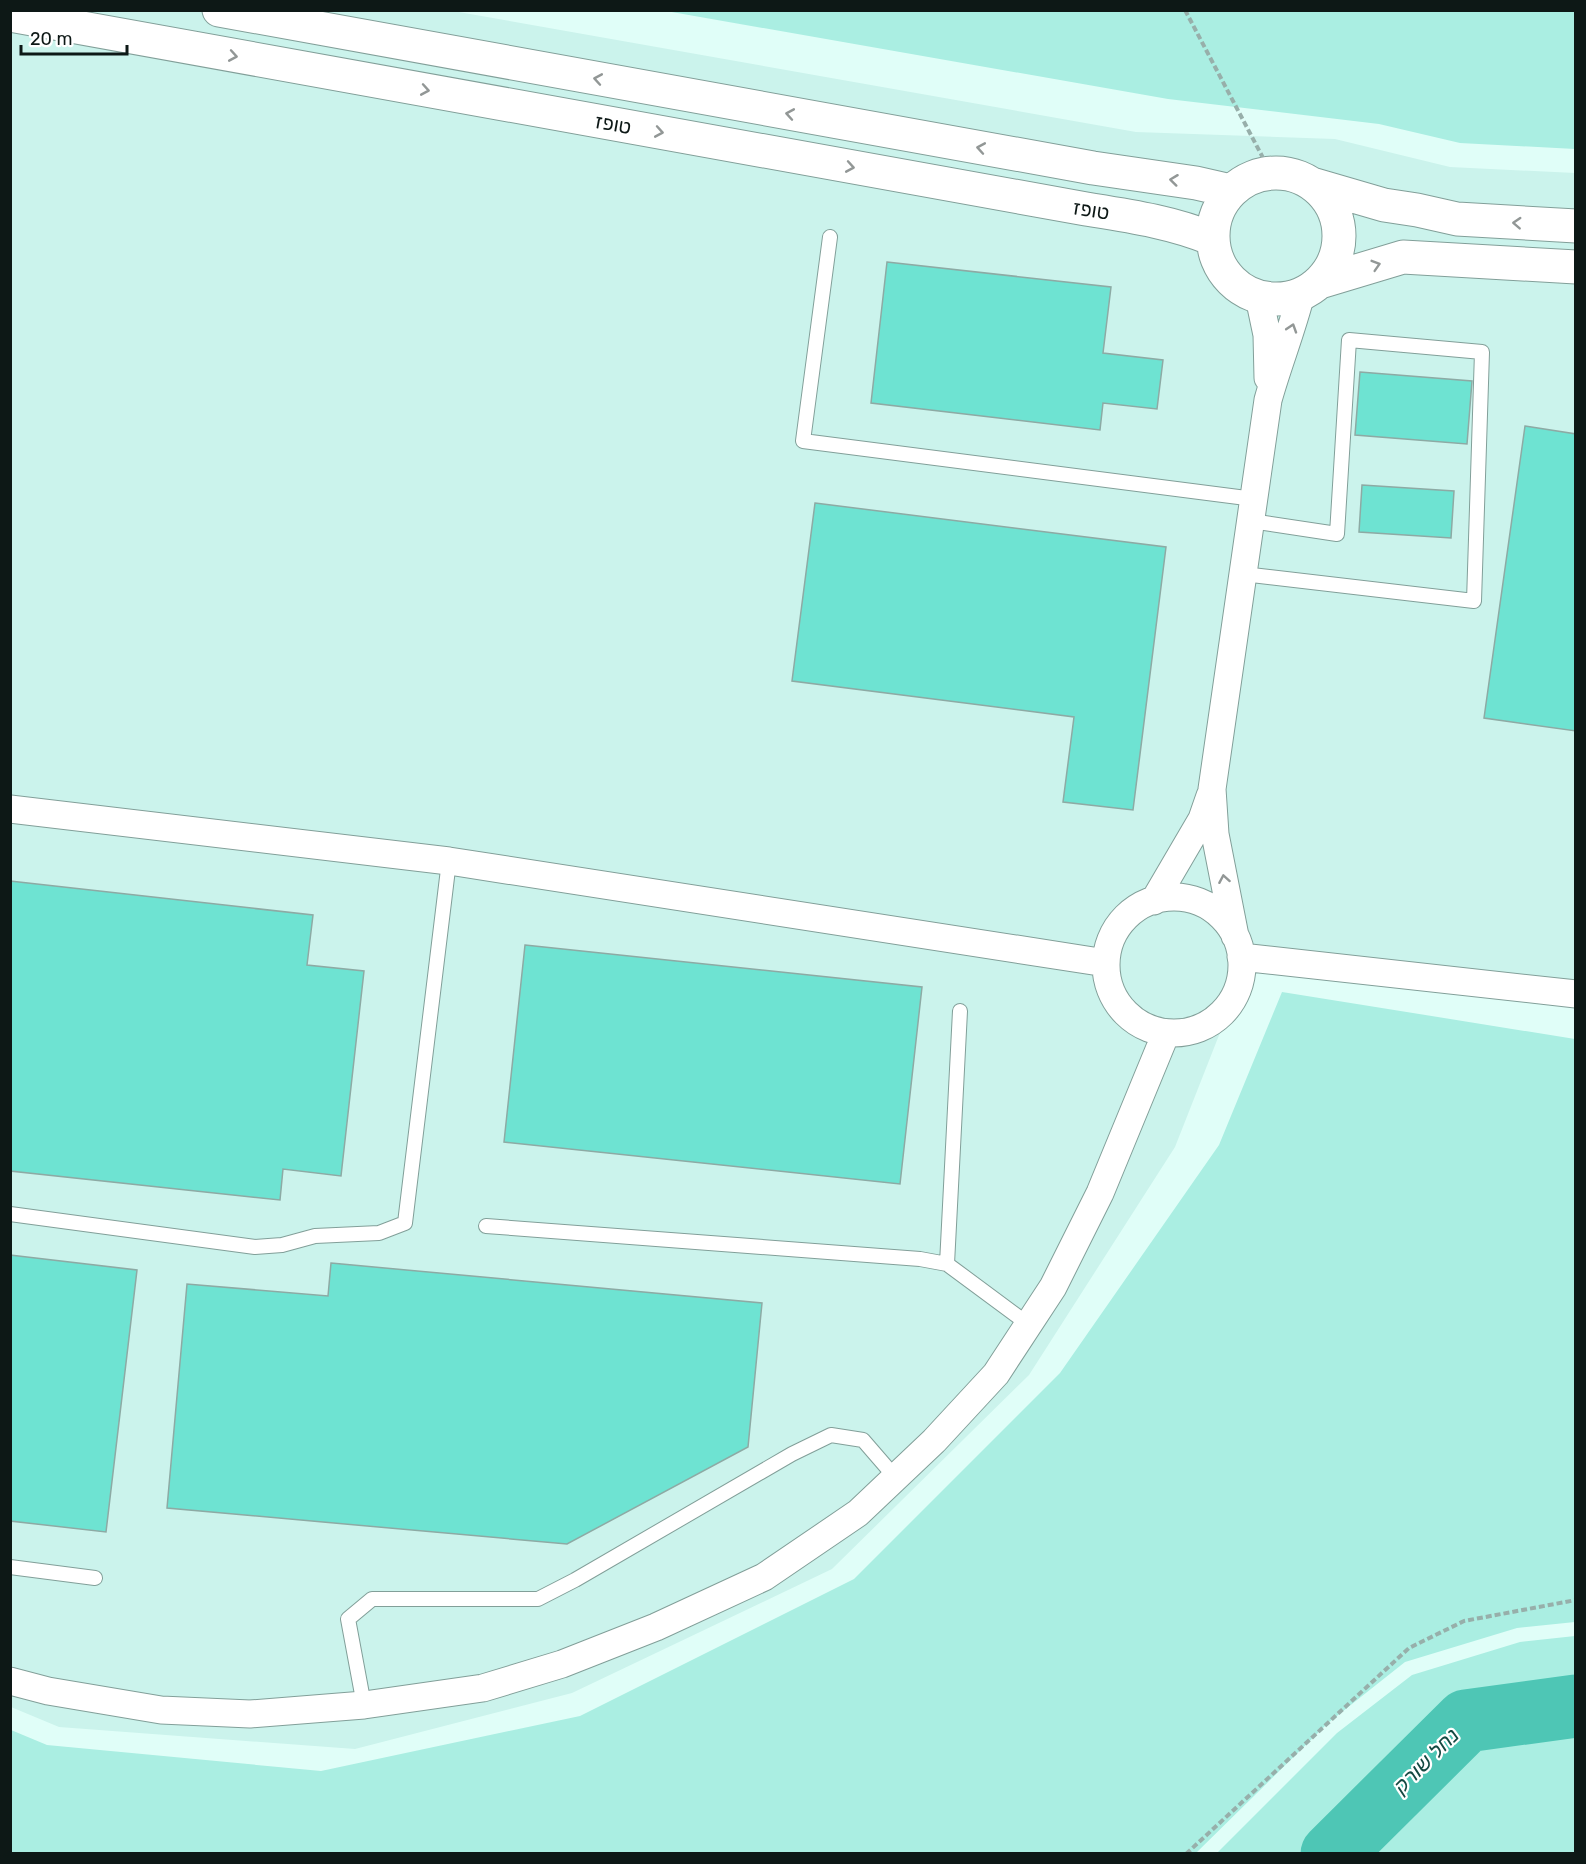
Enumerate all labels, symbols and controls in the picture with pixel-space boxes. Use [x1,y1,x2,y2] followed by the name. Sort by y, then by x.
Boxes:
[21,18,128,56] scale bar
[30,28,72,50] text: 20 m
[229,49,238,61] one-way arrow
[593,73,603,86] one-way arrow
[420,83,430,96] one-way arrow
[785,108,795,121] one-way arrow
[593,109,633,139] street label: טופז
[653,125,663,138] one-way arrow
[977,142,987,155] one-way arrow
[845,160,855,173] one-way arrow
[1169,174,1178,187] one-way arrow
[1071,195,1111,225] street label: טופז
[1513,217,1522,230] one-way arrow
[1370,260,1381,272] one-way arrow
[1285,323,1298,333] one-way arrow
[1218,874,1231,884] one-way arrow
[1387,1723,1464,1799] water label: נחל שורק

